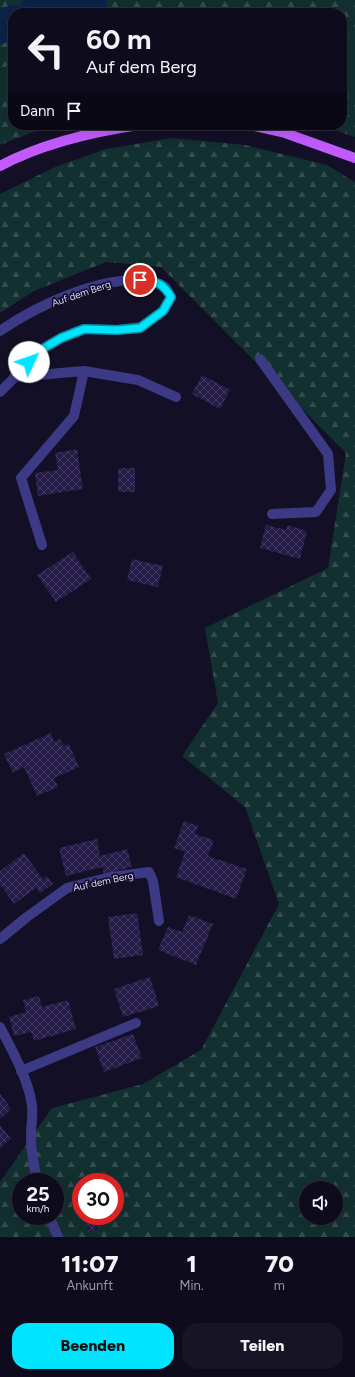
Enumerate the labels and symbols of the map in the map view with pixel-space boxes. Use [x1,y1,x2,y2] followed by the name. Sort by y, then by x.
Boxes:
[123,263,157,297] pin
[50,277,113,310] street label: Auf dem Berg
[8,341,50,383] position arrow
[72,869,135,894] street label: Auf dem Berg
[72,1173,124,1225] speed limit sign: 30

